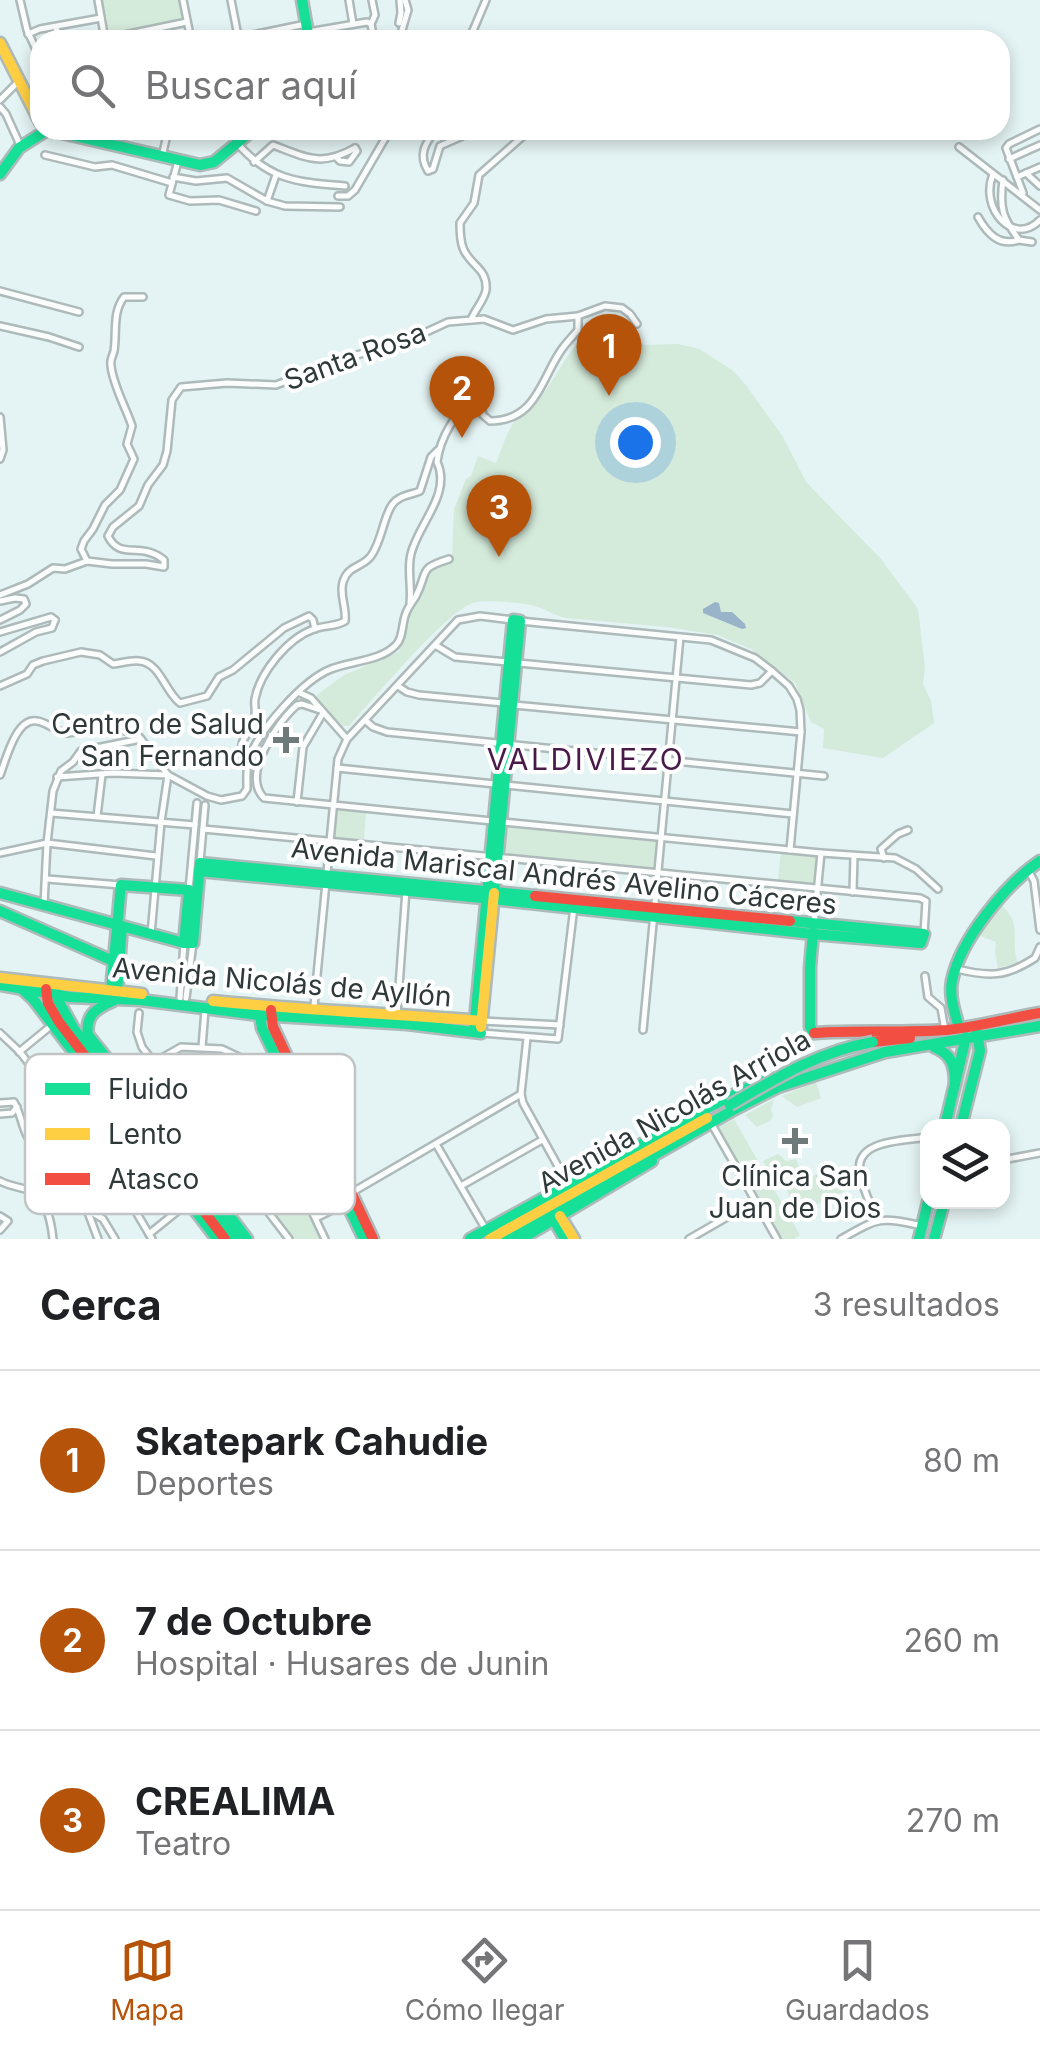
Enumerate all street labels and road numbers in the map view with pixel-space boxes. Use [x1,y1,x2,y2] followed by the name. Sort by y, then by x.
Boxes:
[280,315,430,397] street label: Santa Rosa
[289,830,839,922] street label: Avenida Mariscal Andrés Avelino Cáceres
[111,950,453,1014] street label: Avenida Nicolás de Ayllón
[532,1022,816,1200] street label: Avenida Nicolás Arriola

